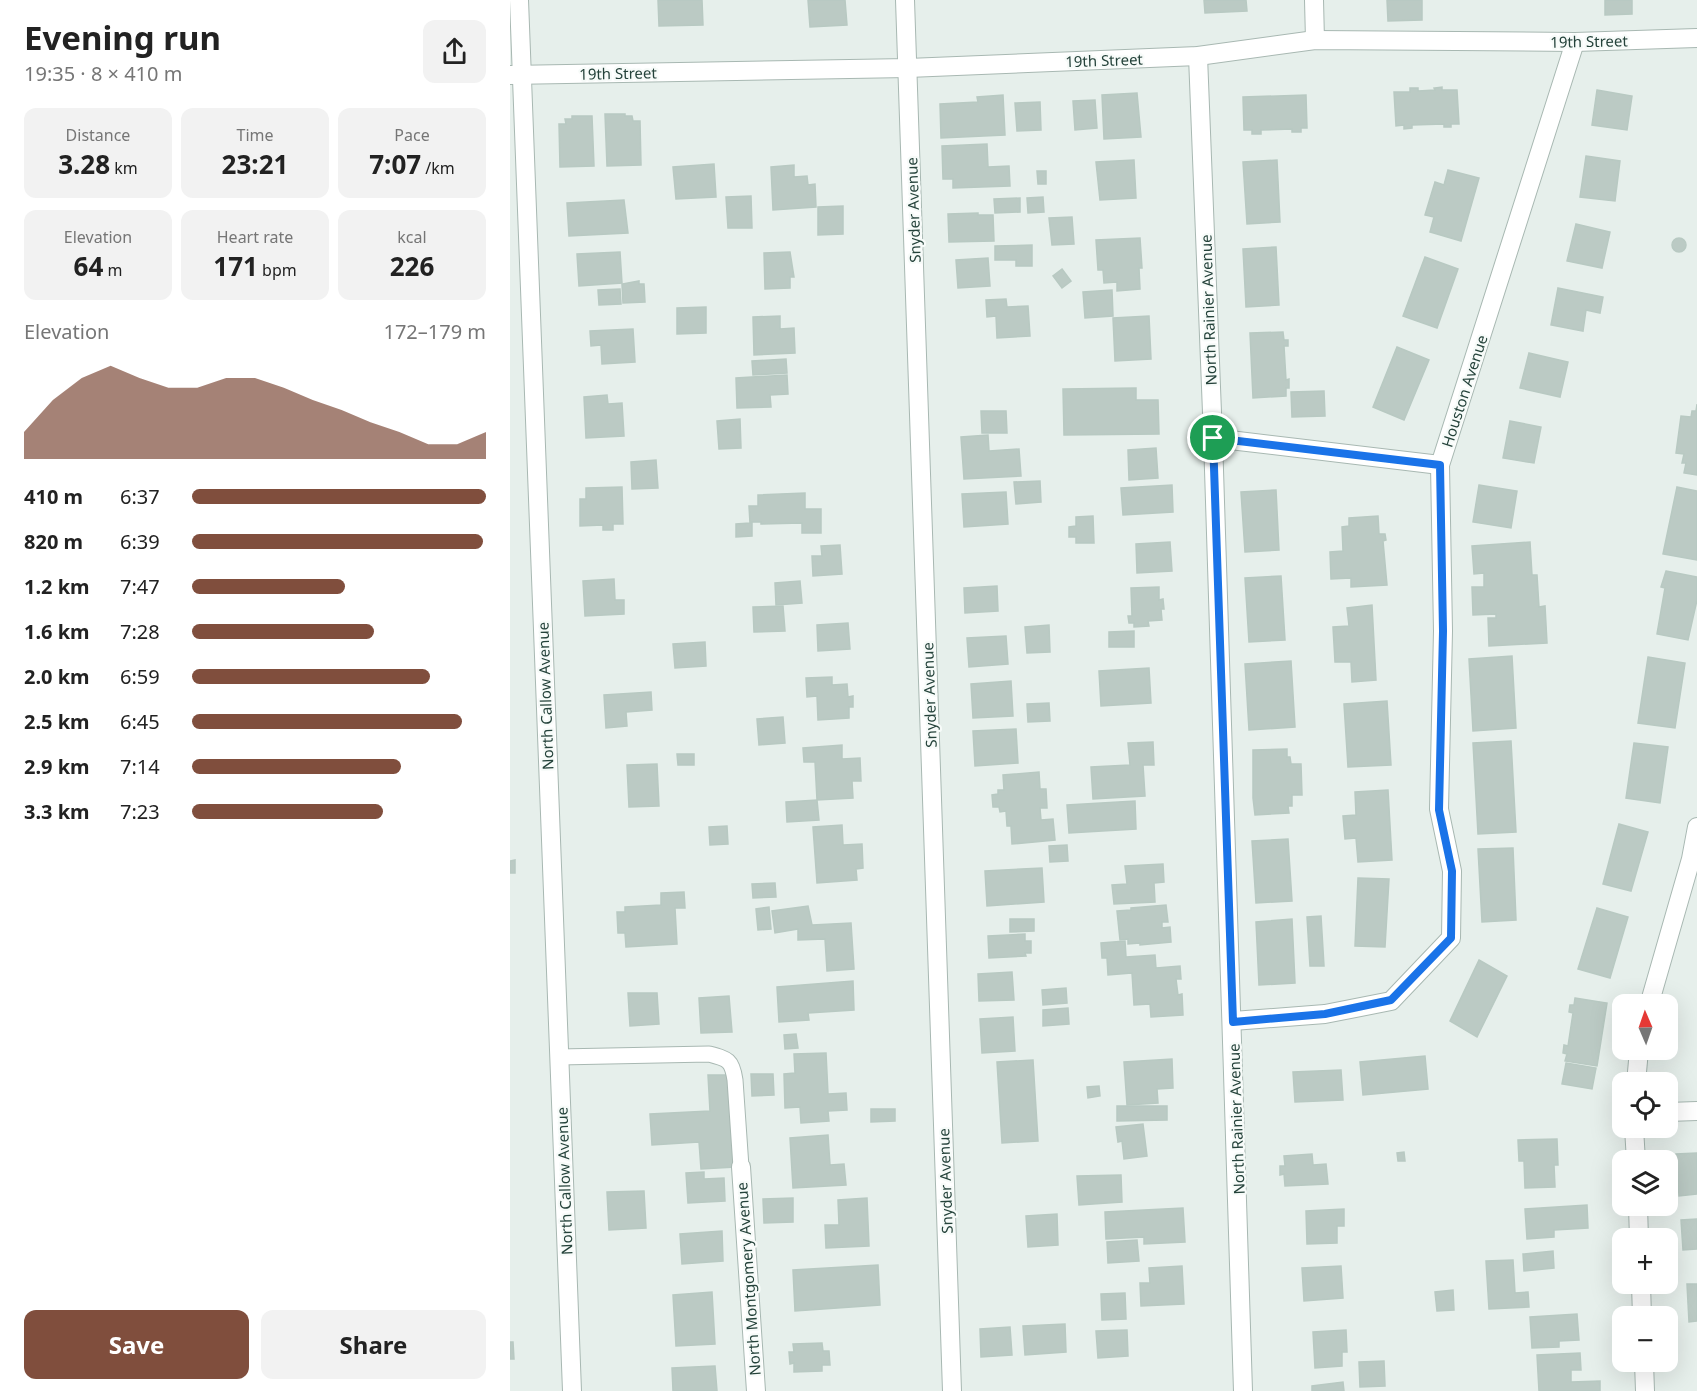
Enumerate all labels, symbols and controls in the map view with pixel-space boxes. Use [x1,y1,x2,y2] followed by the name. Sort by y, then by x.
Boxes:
[24,15,221,60] text: Evening run
[423,20,486,83] button: share
[1550,30,1629,52] street label: 19th Street
[1065,49,1144,71] street label: 19th Street
[24,60,182,87] text: 19:35 · 8 × 410 m
[579,62,658,84] street label: 19th Street
[66,124,130,146] text: Distance
[236,124,274,146] text: Time
[394,124,430,146] text: Pace
[58,146,110,182] text: 3.28
[222,146,288,182] text: 23:21
[369,146,421,182] text: 7:07
[110,157,138,179] text: km
[421,157,455,179] text: /km
[901,157,925,263] street label: Snyder Avenue
[64,226,132,248] text: Elevation
[217,226,293,248] text: Heart rate
[397,226,427,248] text: kcal
[1195,234,1221,386] street label: North Rainier Avenue
[74,248,103,284] text: 64
[213,248,258,284] text: 171
[390,248,434,284] text: 226
[103,259,122,281] text: m
[258,259,297,281] text: bpm
[24,318,109,345] text: Elevation
[383,318,486,345] text: 172–179 m
[1436,332,1492,450] street label: Houston Avenue
[1187,412,1238,463] pin
[1196,421,1229,454] icon: arrive
[24,483,83,510] text: 410 m
[120,483,160,510] text: 6:37
[24,528,83,555] text: 820 m
[120,528,160,555] text: 6:39
[24,573,90,600] text: 1.2 km
[120,573,160,600] text: 7:47
[24,618,90,645] text: 1.6 km
[120,618,160,645] text: 7:28
[532,622,558,770] street label: North Callow Avenue
[917,642,941,748] street label: Snyder Avenue
[24,663,90,690] text: 2.0 km
[120,663,160,690] text: 6:59
[24,708,90,735] text: 2.5 km
[120,708,160,735] text: 6:45
[24,753,90,780] text: 2.9 km
[120,753,160,780] text: 7:14
[24,798,90,825] text: 3.3 km
[120,798,160,825] text: 7:23
[1612,994,1678,1060] north arrow
[1612,994,1678,1372] map controls
[1223,1043,1249,1195] street label: North Rainier Avenue
[1612,1072,1678,1138] button: locate
[551,1107,577,1255] street label: North Callow Avenue
[933,1128,957,1234] street label: Snyder Avenue
[1612,1150,1678,1216] button: layers
[731,1182,765,1376] street label: North Montgomery Avenue
[1612,1228,1678,1294] button: +
[1612,1306,1678,1372] button: −
[24,1310,249,1379] button: Save
[261,1310,486,1379] button: Share

